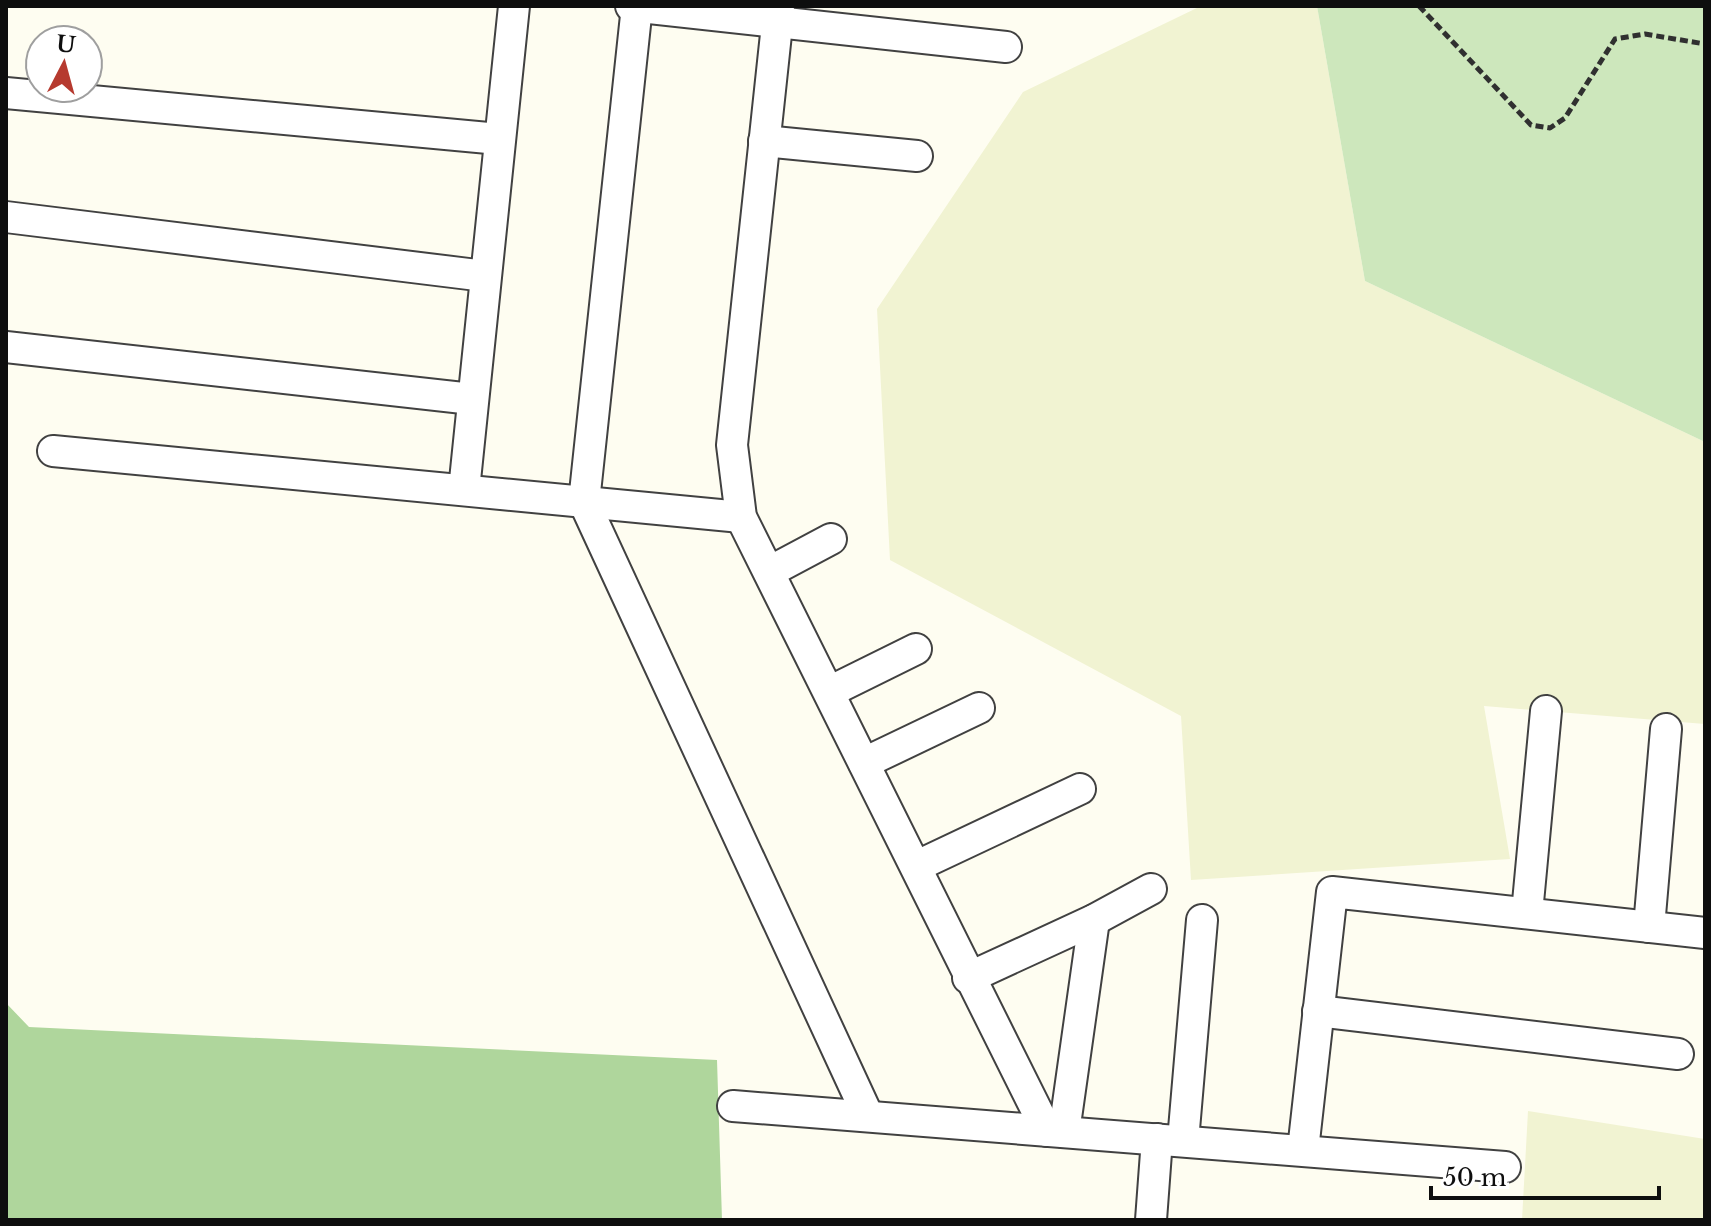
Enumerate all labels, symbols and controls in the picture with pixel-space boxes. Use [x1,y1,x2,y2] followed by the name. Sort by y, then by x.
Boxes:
[24,24,104,104] north arrow
[55,30,78,59] text: U
[1431,1150,1659,1200] scale bar
[1443,1163,1507,1192] text: 50 m

